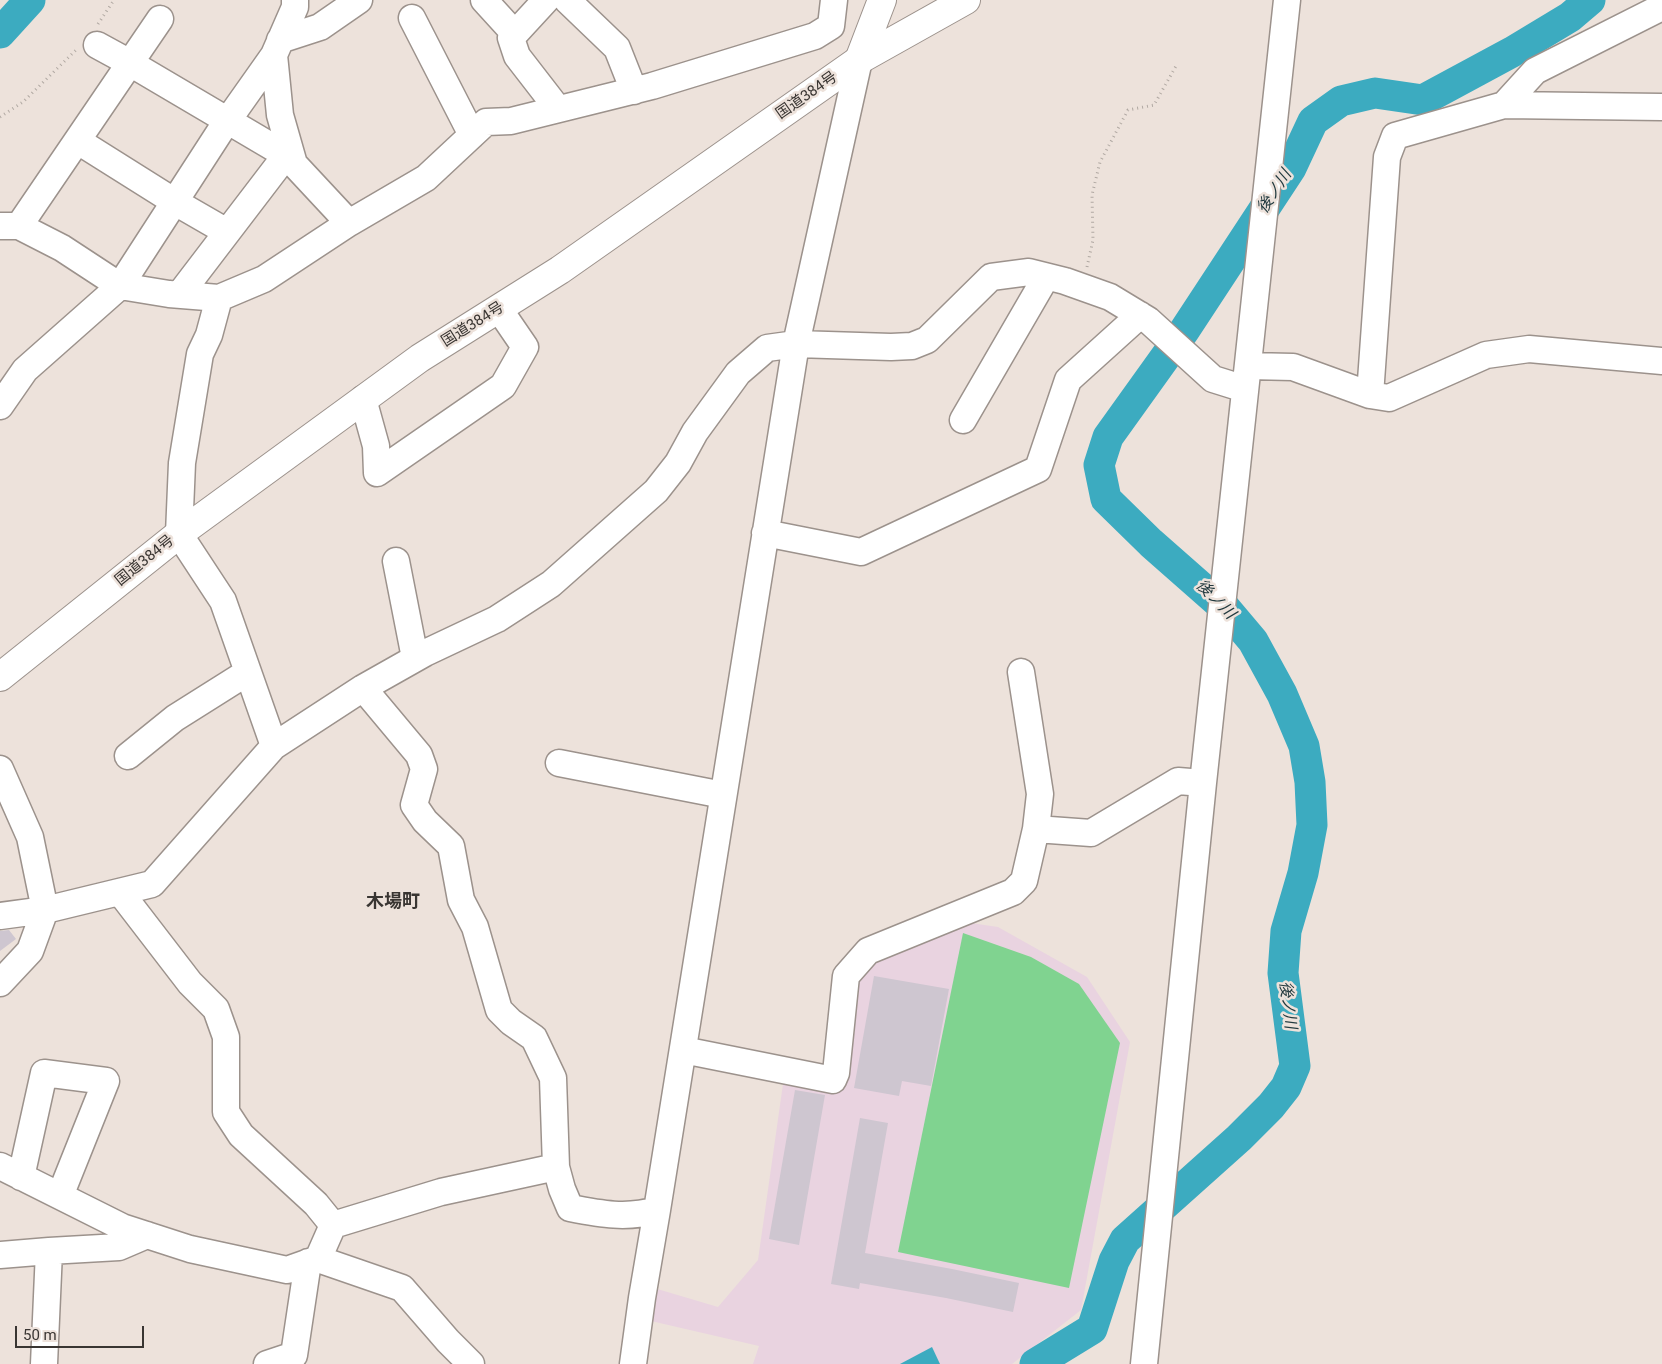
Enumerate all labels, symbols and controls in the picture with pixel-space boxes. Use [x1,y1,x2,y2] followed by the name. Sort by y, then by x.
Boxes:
[773,68,841,124] street label: 国道384号
[1254,167,1296,217] water label: 後ノ川
[438,299,508,351] street label: 国道384号
[112,532,178,590] street label: 国道384号
[1191,576,1239,624] water label: 後ノ川
[366,891,420,913] district label: 木場町
[1275,980,1299,1030] water label: 後ノ川
[18,1316,146,1348] scale bar
[23,1326,57,1344] text: 50 m

